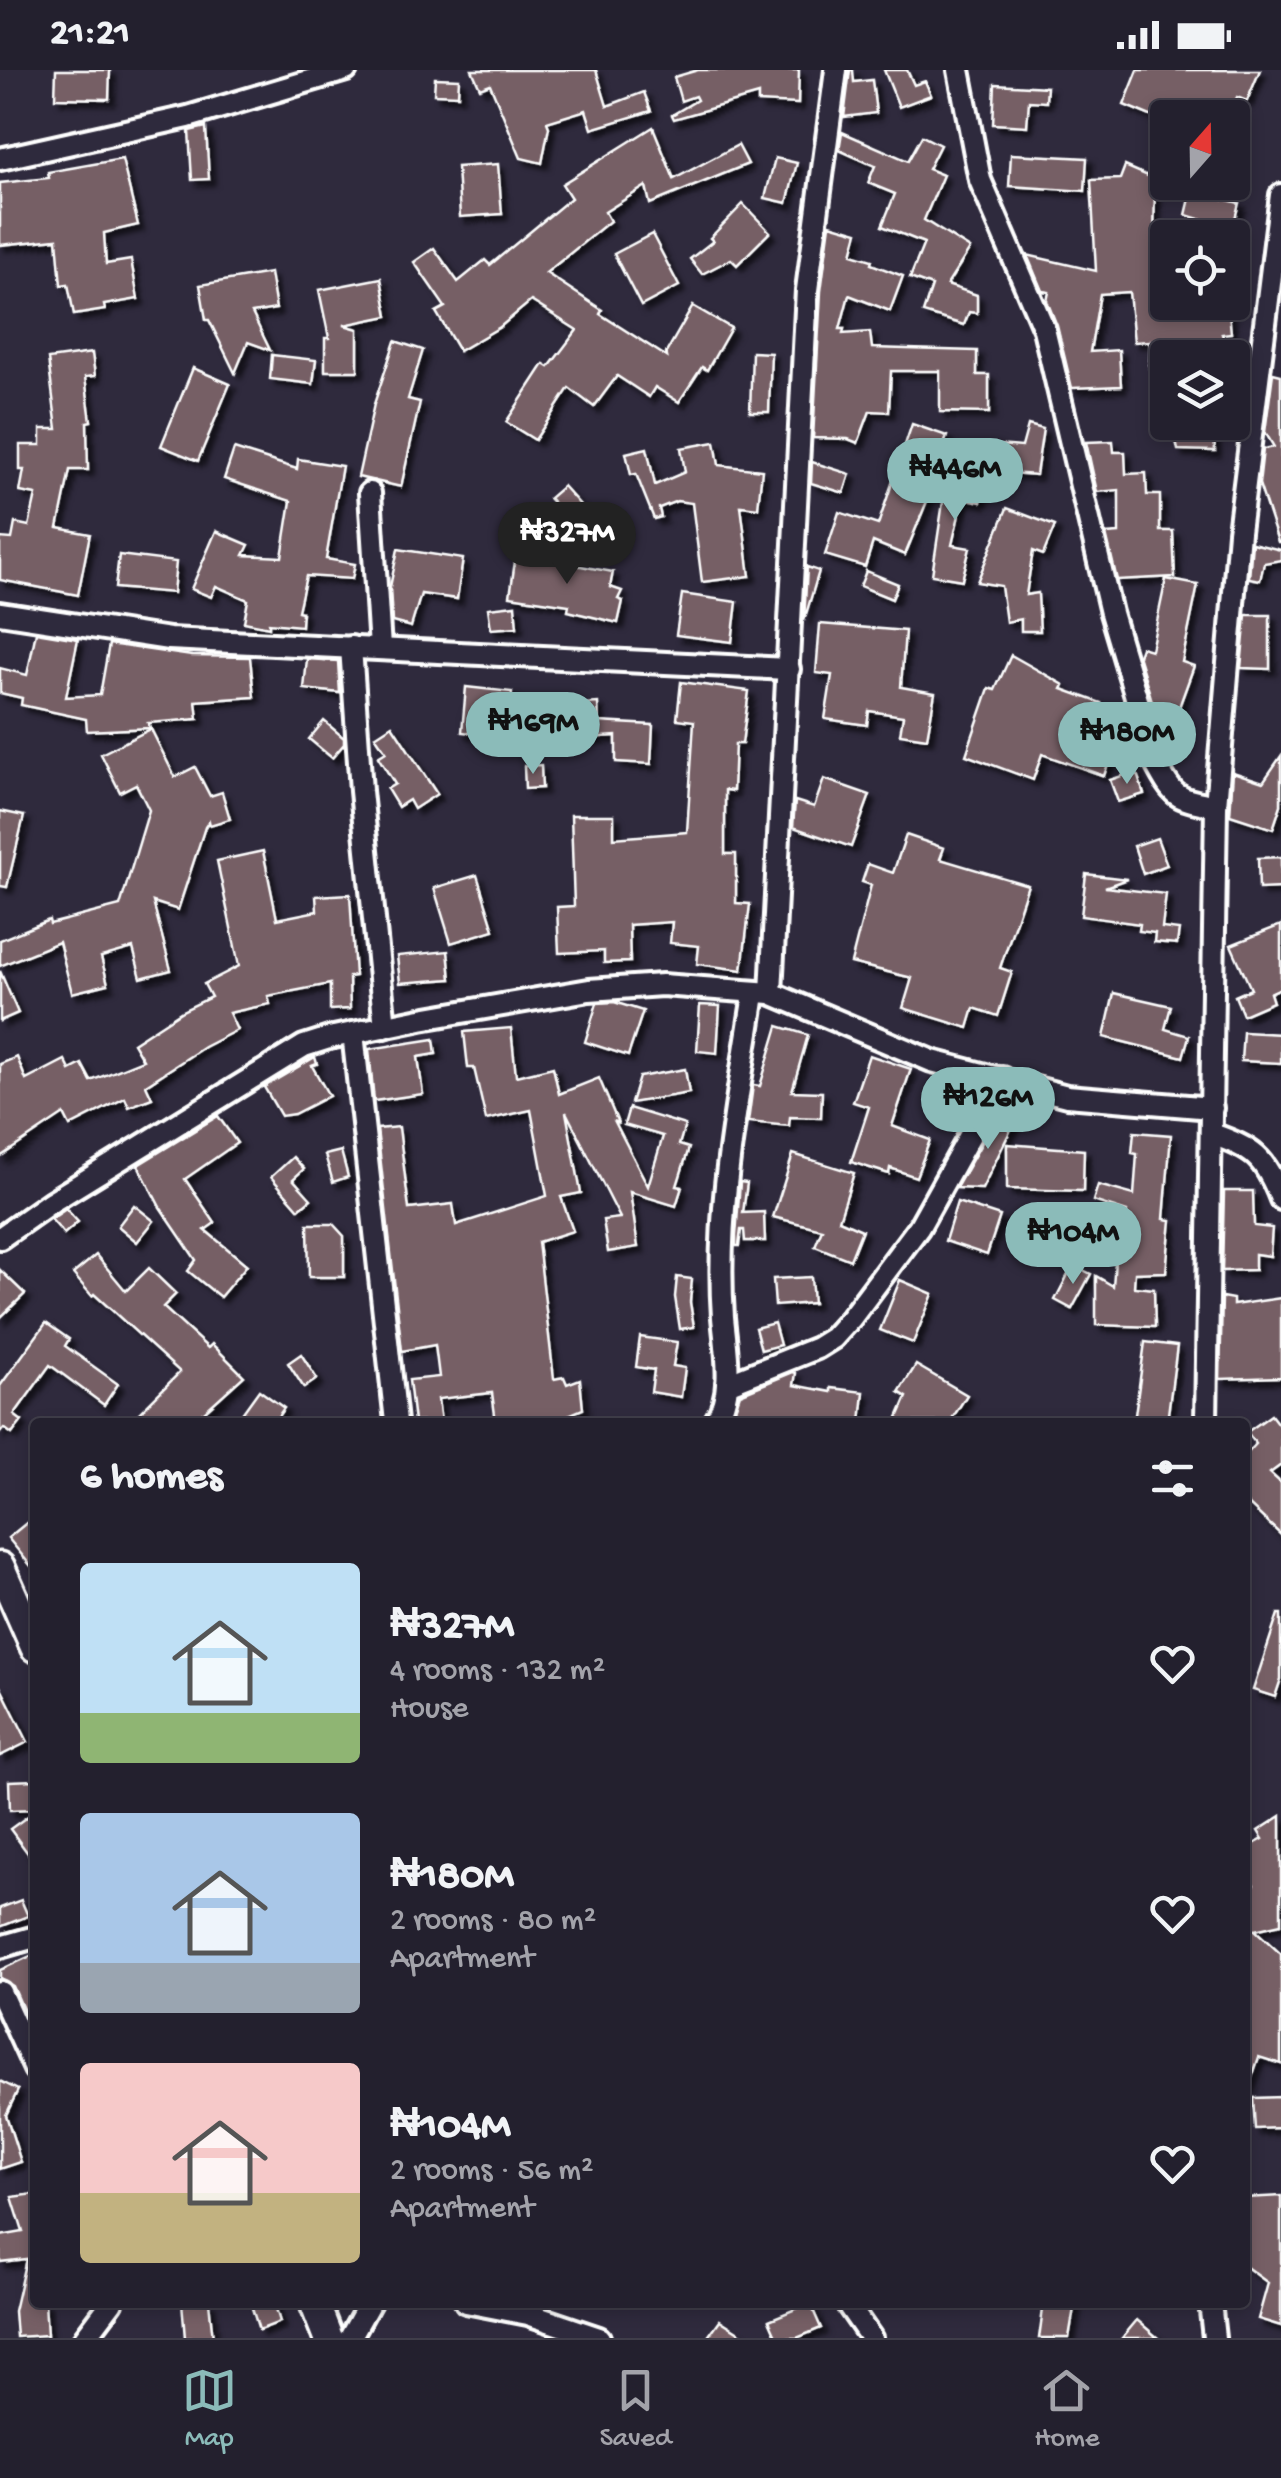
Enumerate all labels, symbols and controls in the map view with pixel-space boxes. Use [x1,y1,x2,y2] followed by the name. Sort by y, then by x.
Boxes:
[50,13,130,57] text: 21:21
[1150,100,1250,200] north arrow
[1150,100,1250,440] map controls
[1150,220,1250,320] button: locate
[1150,340,1250,440] button: layers
[885,438,1025,523] pin: ₦446M
[909,451,1001,489] text: ₦446M
[497,502,637,587] pin: ₦327M
[520,515,614,553] text: ₦327M
[463,692,603,777] pin: ₦169M
[1057,702,1197,787] pin: ₦180M
[488,705,578,743] text: ₦169M
[1080,715,1174,753] text: ₦180M
[918,1067,1058,1152] pin: ₦126M
[943,1080,1033,1118] text: ₦126M
[1003,1202,1143,1287] pin: ₦104M
[1027,1215,1119,1253] text: ₦104M
[1145,1451,1200,1506] icon: filters
[80,1454,223,1503] text: 6 homes
[160,1603,280,1723] icon: home
[390,1604,514,1653] text: ₦327M
[1145,1636,1200,1691] icon: heart
[390,1653,605,1691] text: 4 rooms · 132 m²
[390,1691,468,1729] text: House
[160,1853,280,1973] icon: home
[390,1854,513,1903] text: ₦180M
[1145,1886,1200,1941] icon: heart
[390,1903,596,1941] text: 2 rooms · 80 m²
[390,1941,534,1979] text: Apartment
[160,2103,280,2223] icon: home
[390,2104,510,2153] text: ₦104M
[1145,2136,1200,2191] icon: heart
[390,2153,594,2191] text: 2 rooms · 56 m²
[390,2191,534,2229] text: Apartment
[182,2363,237,2456] tab: Map
[600,2363,671,2456] tab: Saved
[1035,2363,1099,2456] tab: Home

